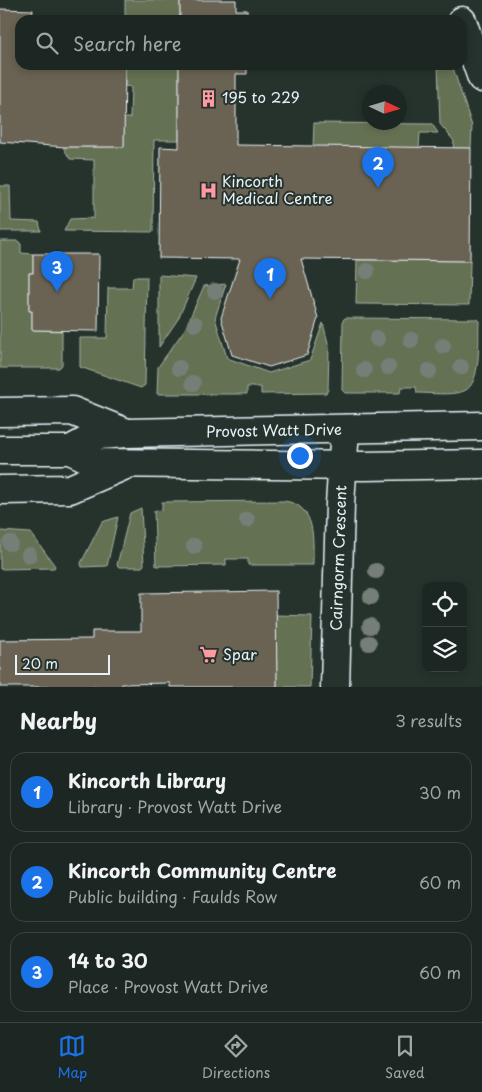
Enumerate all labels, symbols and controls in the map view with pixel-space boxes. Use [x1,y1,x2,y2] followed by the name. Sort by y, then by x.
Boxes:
[15,15,467,70] search box
[33,29,61,57] icon: search
[73,29,182,57] text: Search here
[222,85,300,108] place label: 195 to 229
[362,85,407,130] north arrow
[198,88,218,108] building icon: 195 to 229
[362,147,394,188] pin: 2
[222,169,333,209] place label: Kincorth Medical Centre
[198,181,218,201] hospital icon: Kincorth Medical Centre
[41,251,73,292] pin: 3
[254,258,286,299] pin: 1
[206,417,342,442] street label: Provost Watt Drive
[287,443,313,469] your location
[323,485,352,631] street label: Cairngorm Crescent
[422,582,467,672] map controls
[422,582,467,627] button: locate
[422,627,467,672] button: layers
[223,642,257,665] place label: Spar
[199,645,219,665] supermarket icon: Spar
[15,652,110,675] scale bar
[22,653,58,674] text: 20 m
[20,704,97,736] text: Nearby
[395,708,462,732] text: 3 results
[68,766,226,794] text: Kincorth Library
[33,780,41,804] text: 1
[419,780,461,804] text: 30 m
[68,794,282,818] text: Library · Provost Watt Drive
[68,856,337,884] text: Kincorth Community Centre
[31,870,43,894] text: 2
[419,870,461,894] text: 60 m
[68,884,277,908] text: Public building · Faulds Row
[68,946,148,974] text: 14 to 30
[32,960,42,984] text: 3
[419,960,461,984] text: 60 m
[68,974,268,998] text: Place · Provost Watt Drive
[57,1032,87,1083] tab: Map
[202,1032,270,1083] tab: Directions
[385,1032,425,1083] tab: Saved

